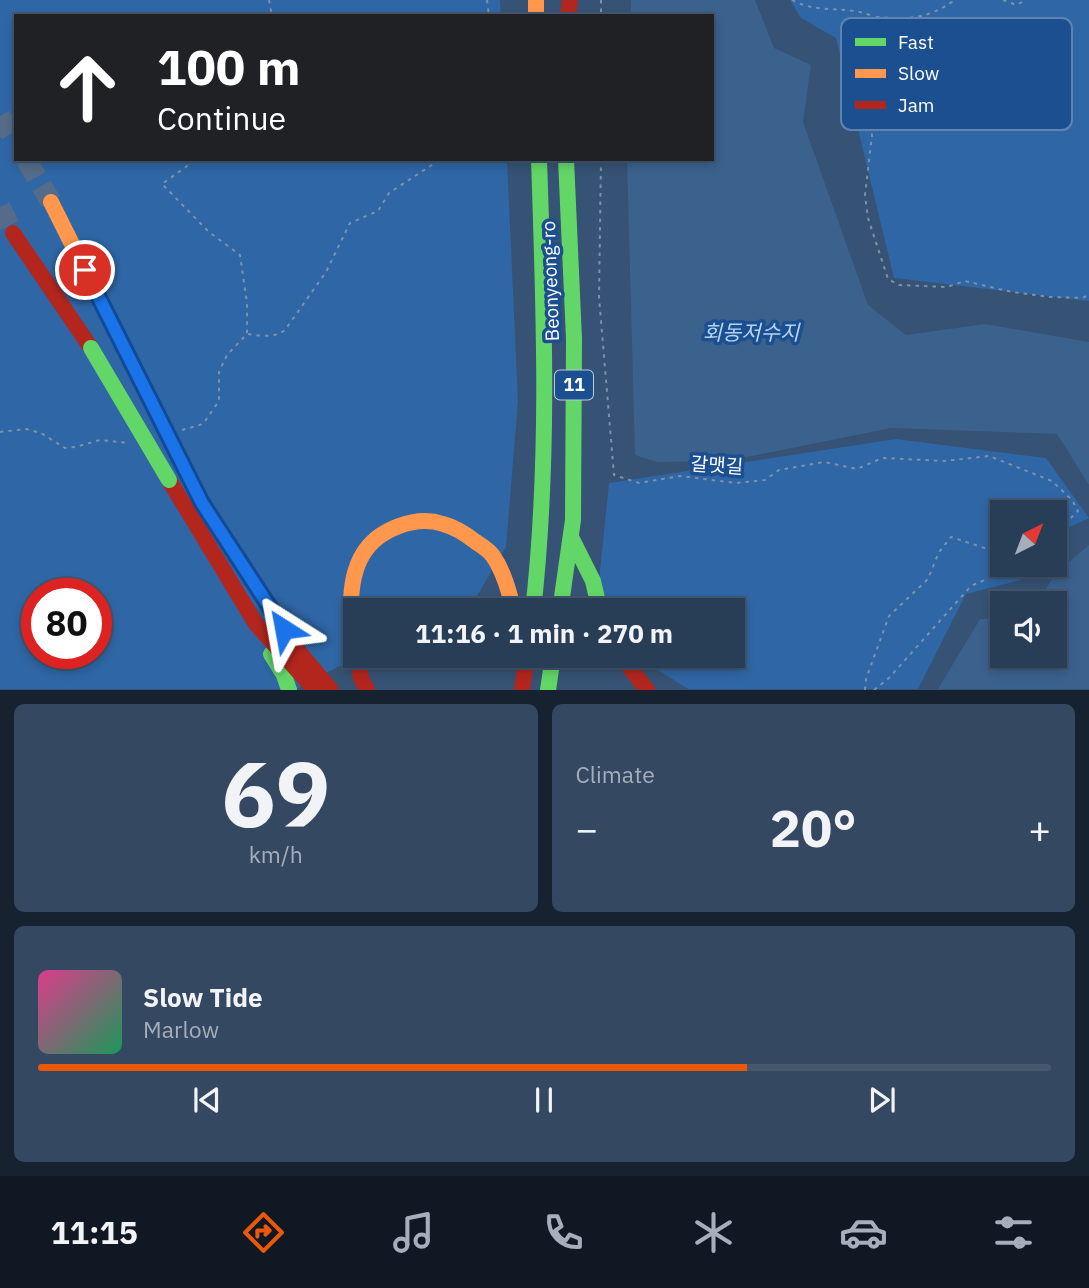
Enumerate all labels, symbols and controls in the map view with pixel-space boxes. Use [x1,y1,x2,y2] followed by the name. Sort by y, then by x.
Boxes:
[841,18,1072,130] legend
[898,30,934,54] text: Fast
[157,35,301,98] text: 100 m
[42,42,133,133] icon: ahead
[898,61,939,85] text: Slow
[898,93,934,117] text: Jam
[157,97,286,139] text: Continue
[536,220,564,342] street label: Beonyeong-ro
[55,240,115,300] pin
[66,251,104,289] icon: arrive
[703,318,801,346] water label: 회동저수지
[555,370,593,400] road number: 11
[690,451,744,479] street label: 갈맷길
[990,500,1068,578] north arrow
[990,500,1067,668] map controls
[21,578,112,669] speed limit sign: 80
[990,591,1067,668] button: sound
[247,592,321,666] position arrow
[415,616,673,650] text: 11:16 · 1 min · 270 m
[221,734,330,852] text: 69
[576,759,655,789] text: Climate
[770,794,857,861] text: 20°
[576,804,598,853] text: −
[1028,804,1051,853] text: +
[249,839,303,869] text: km/h
[143,980,263,1014] text: Slow Tide
[143,1014,219,1044] text: Marlow
[188,1081,226,1119] icon: previous
[525,1081,563,1119] icon: pause
[863,1081,901,1119] icon: next
[239,1208,288,1257] icon: directions
[389,1208,438,1257] icon: music
[539,1208,588,1257] icon: phone
[689,1208,738,1257] icon: climate
[839,1208,888,1257] icon: car
[989,1208,1038,1257] icon: filters
[51,1211,138,1253] text: 11:15

